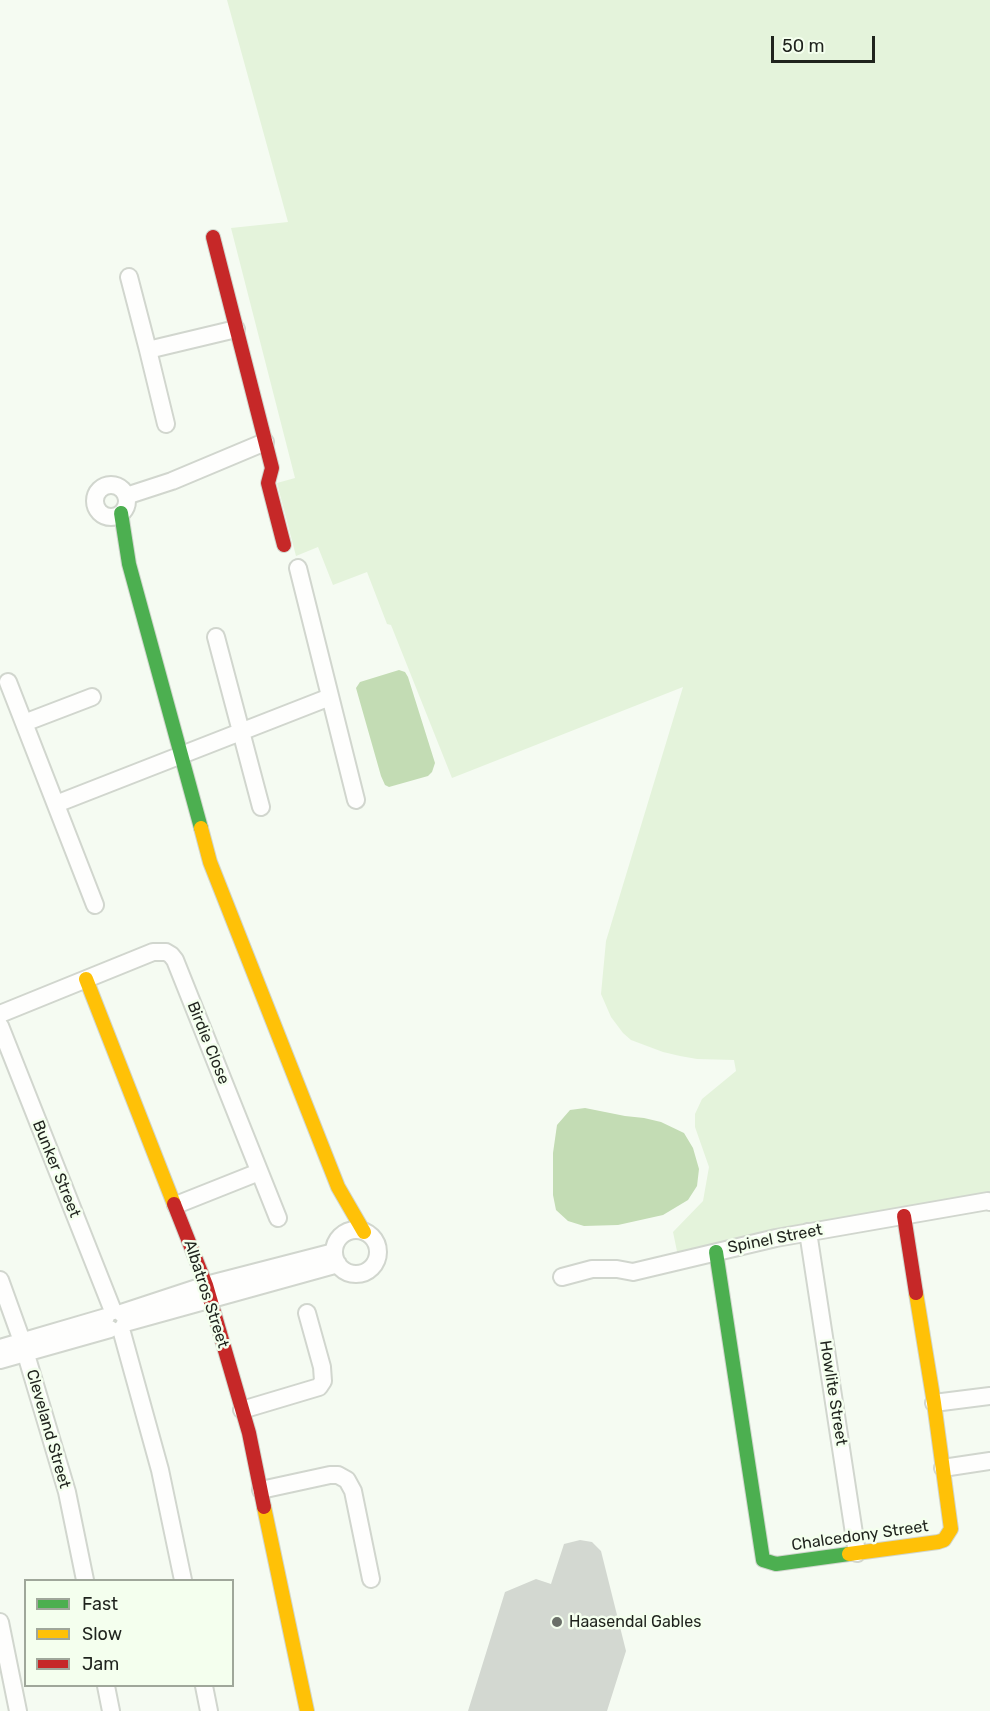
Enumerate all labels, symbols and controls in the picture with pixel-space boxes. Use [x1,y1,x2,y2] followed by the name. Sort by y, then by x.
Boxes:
[774,24,878,62] scale bar
[782,35,825,57] text: 50 m
[183,999,233,1087] street label: Birdie Close
[28,1118,84,1220] street label: Bunker Street
[726,1220,824,1258] street label: Spinel Street
[179,1237,233,1351] street label: Albatros Street
[815,1339,851,1447] street label: Howlite Street
[22,1367,74,1491] street label: Cleveland Street
[790,1517,930,1555] street label: Chalcedony Street
[24,1579,234,1687] legend
[82,1593,118,1615] text: Fast
[569,1612,701,1632] place label: Haasendal Gables
[550,1615,564,1629] marker: Haasendal Gables
[82,1623,122,1645] text: Slow
[82,1653,119,1675] text: Jam

